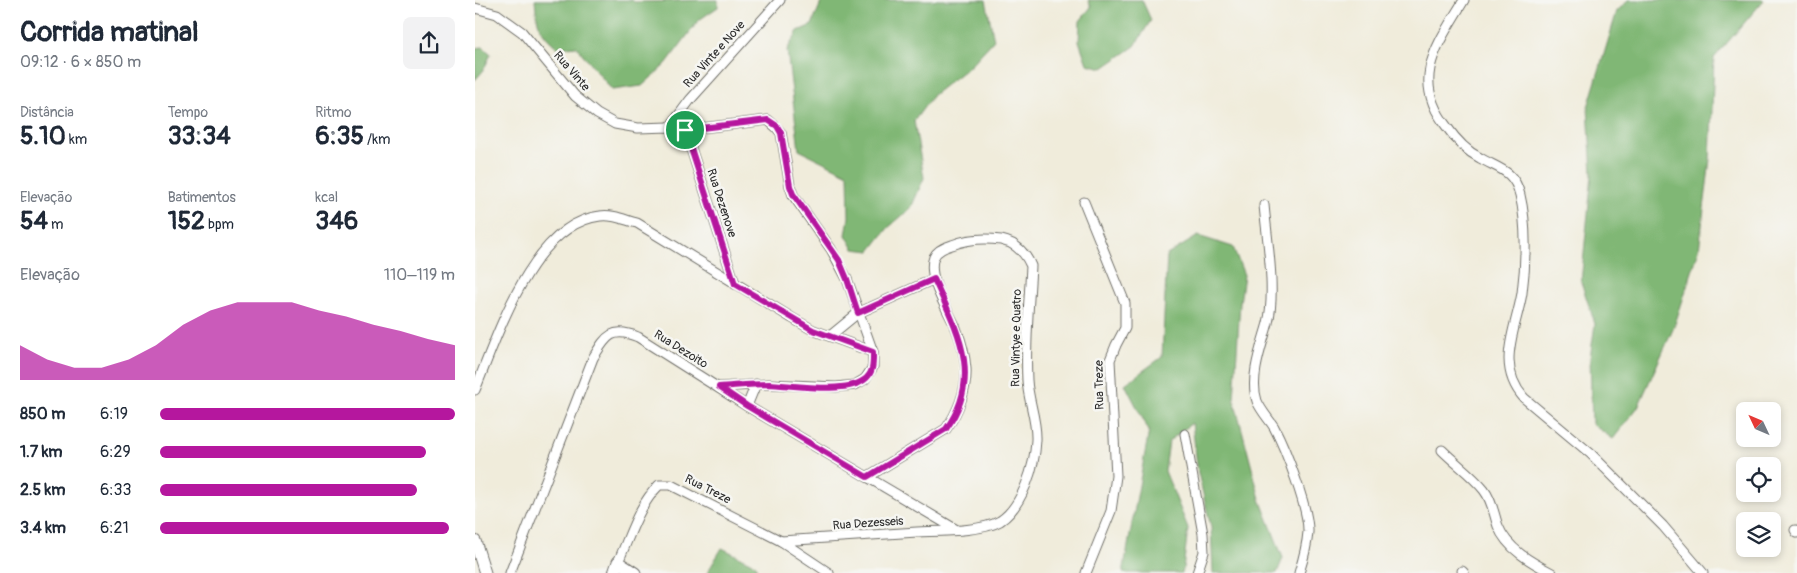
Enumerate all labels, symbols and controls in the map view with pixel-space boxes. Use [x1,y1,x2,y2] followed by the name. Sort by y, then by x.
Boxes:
[20,15,199,50] text: Corrida matinal
[403,17,455,69] button: share
[680,18,748,91] street label: Rua Vinte e Nove
[550,48,593,94] street label: Rua Vinte
[20,52,141,72] text: 09:12 · 6 × 850 m
[20,104,74,121] text: Distância
[168,104,208,121] text: Tempo
[315,104,352,121] text: Ritmo
[664,109,706,151] pin
[671,116,699,144] icon: arrive
[20,121,66,152] text: 5.10
[168,121,231,152] text: 33:34
[315,121,364,152] text: 6:35
[66,131,87,148] text: km
[364,131,390,148] text: /km
[703,167,740,239] street label: Rua Dezenove
[20,189,72,206] text: Elevação
[168,189,236,206] text: Batimentos
[315,189,338,206] text: kcal
[20,206,48,237] text: 54
[168,206,205,237] text: 152
[315,206,358,237] text: 346
[48,216,64,233] text: m
[205,216,234,233] text: bpm
[20,265,80,285] text: Elevação
[384,265,455,285] text: 110–119 m
[1008,288,1025,387] street label: Rua Vintye e Quatro
[651,327,711,372] street label: Rua Dezoito
[1092,360,1107,410] street label: Rua Treze
[1736,402,1781,448] north arrow
[1736,402,1781,557] map controls
[20,404,65,424] text: 850 m
[100,404,128,424] text: 6:19
[20,442,63,462] text: 1.7 km
[100,442,131,462] text: 6:29
[1736,457,1781,502] button: locate
[682,472,733,507] street label: Rua Treze
[20,480,65,500] text: 2.5 km
[100,480,131,500] text: 6:33
[1736,512,1781,557] button: layers
[832,513,905,533] street label: Rua Dezesseis
[20,518,66,538] text: 3.4 km
[100,518,129,538] text: 6:21

